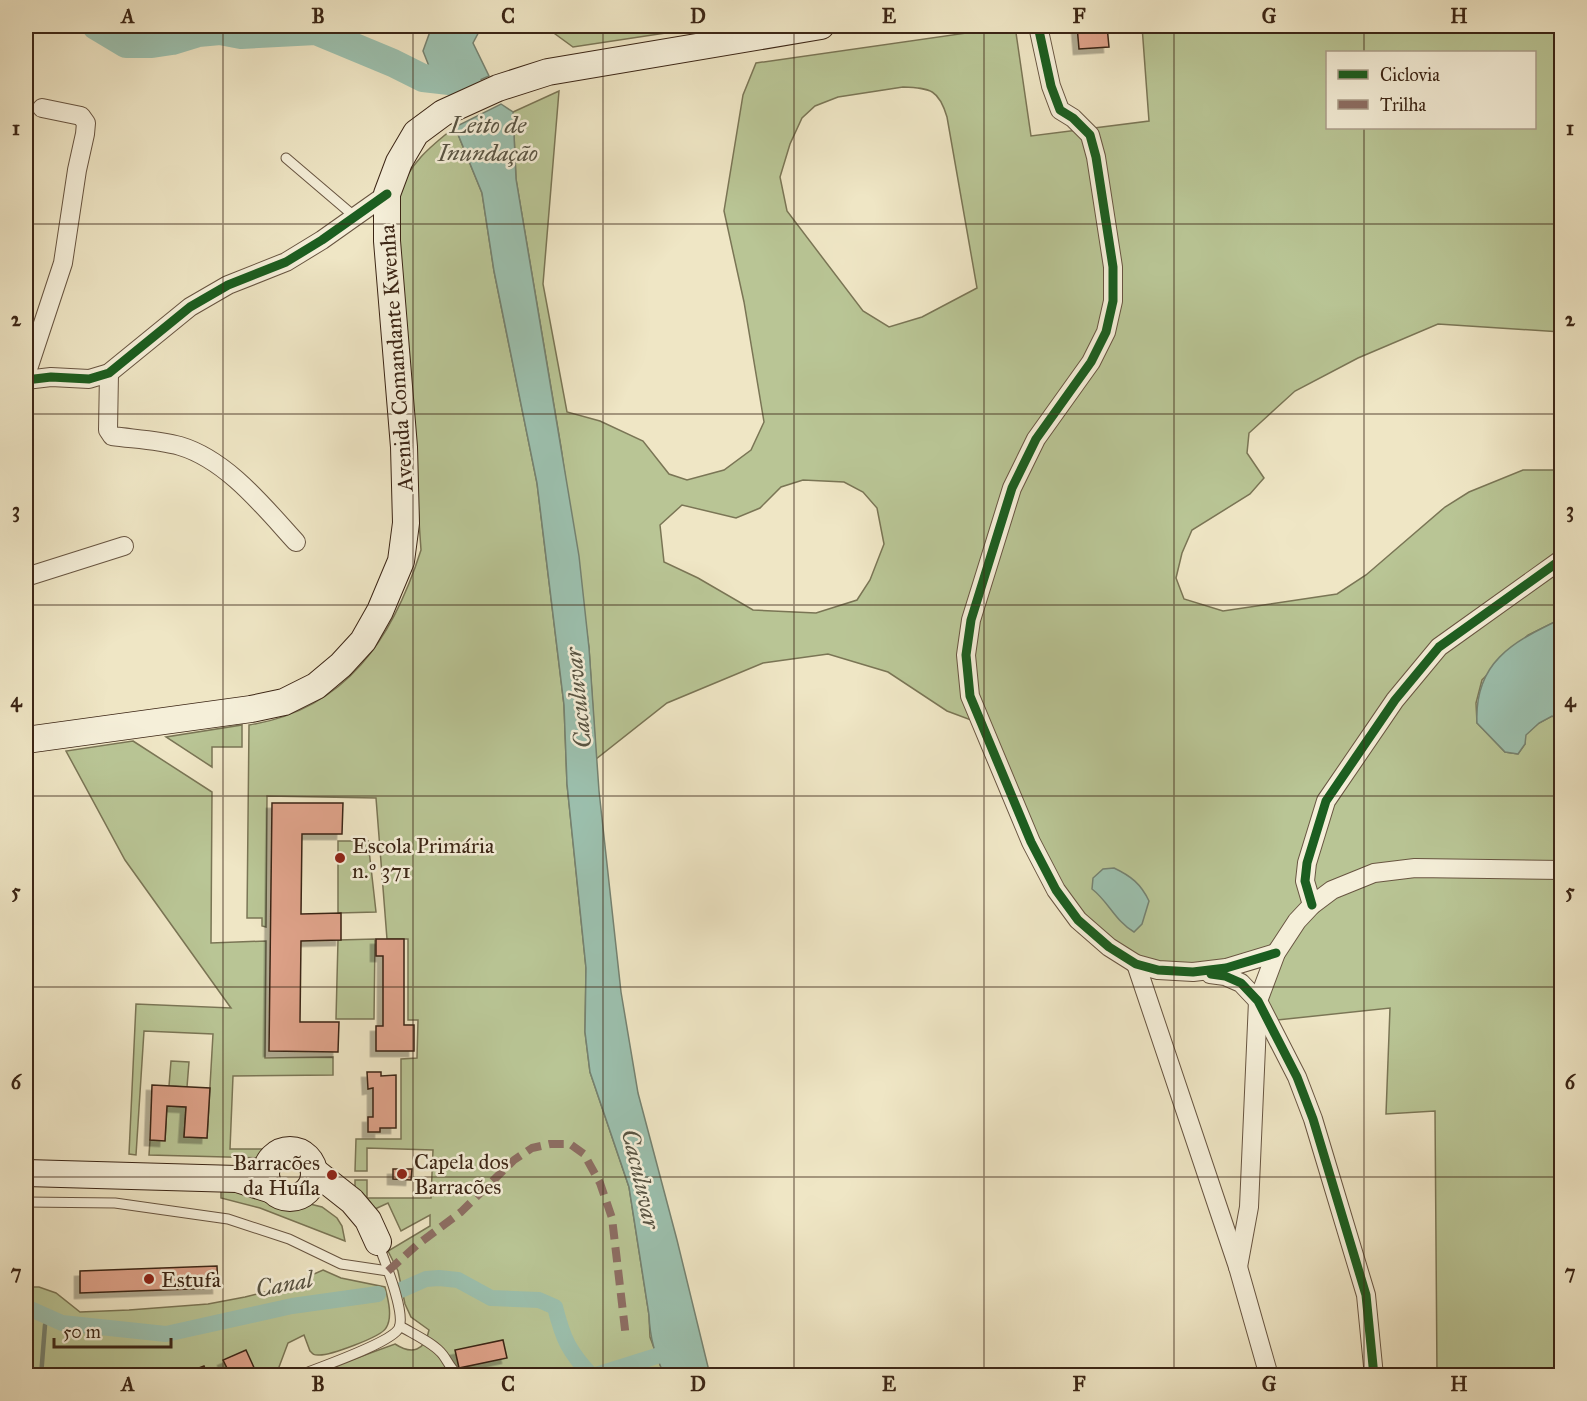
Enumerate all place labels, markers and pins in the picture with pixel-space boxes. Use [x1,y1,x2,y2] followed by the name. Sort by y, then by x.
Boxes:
[352,832,495,884] place label: Escola Primária n.º 371
[333,851,347,865] marker: Escola Primária n.º 371
[414,1148,509,1200] place label: Capela dos Barracões
[233,1149,321,1201] place label: Barracões da Huíla
[395,1167,409,1181] marker: Capela dos Barracões
[325,1168,339,1182] marker: Barracões da Huíla
[161,1266,222,1293] place label: Estufa
[142,1272,156,1286] marker: Estufa

